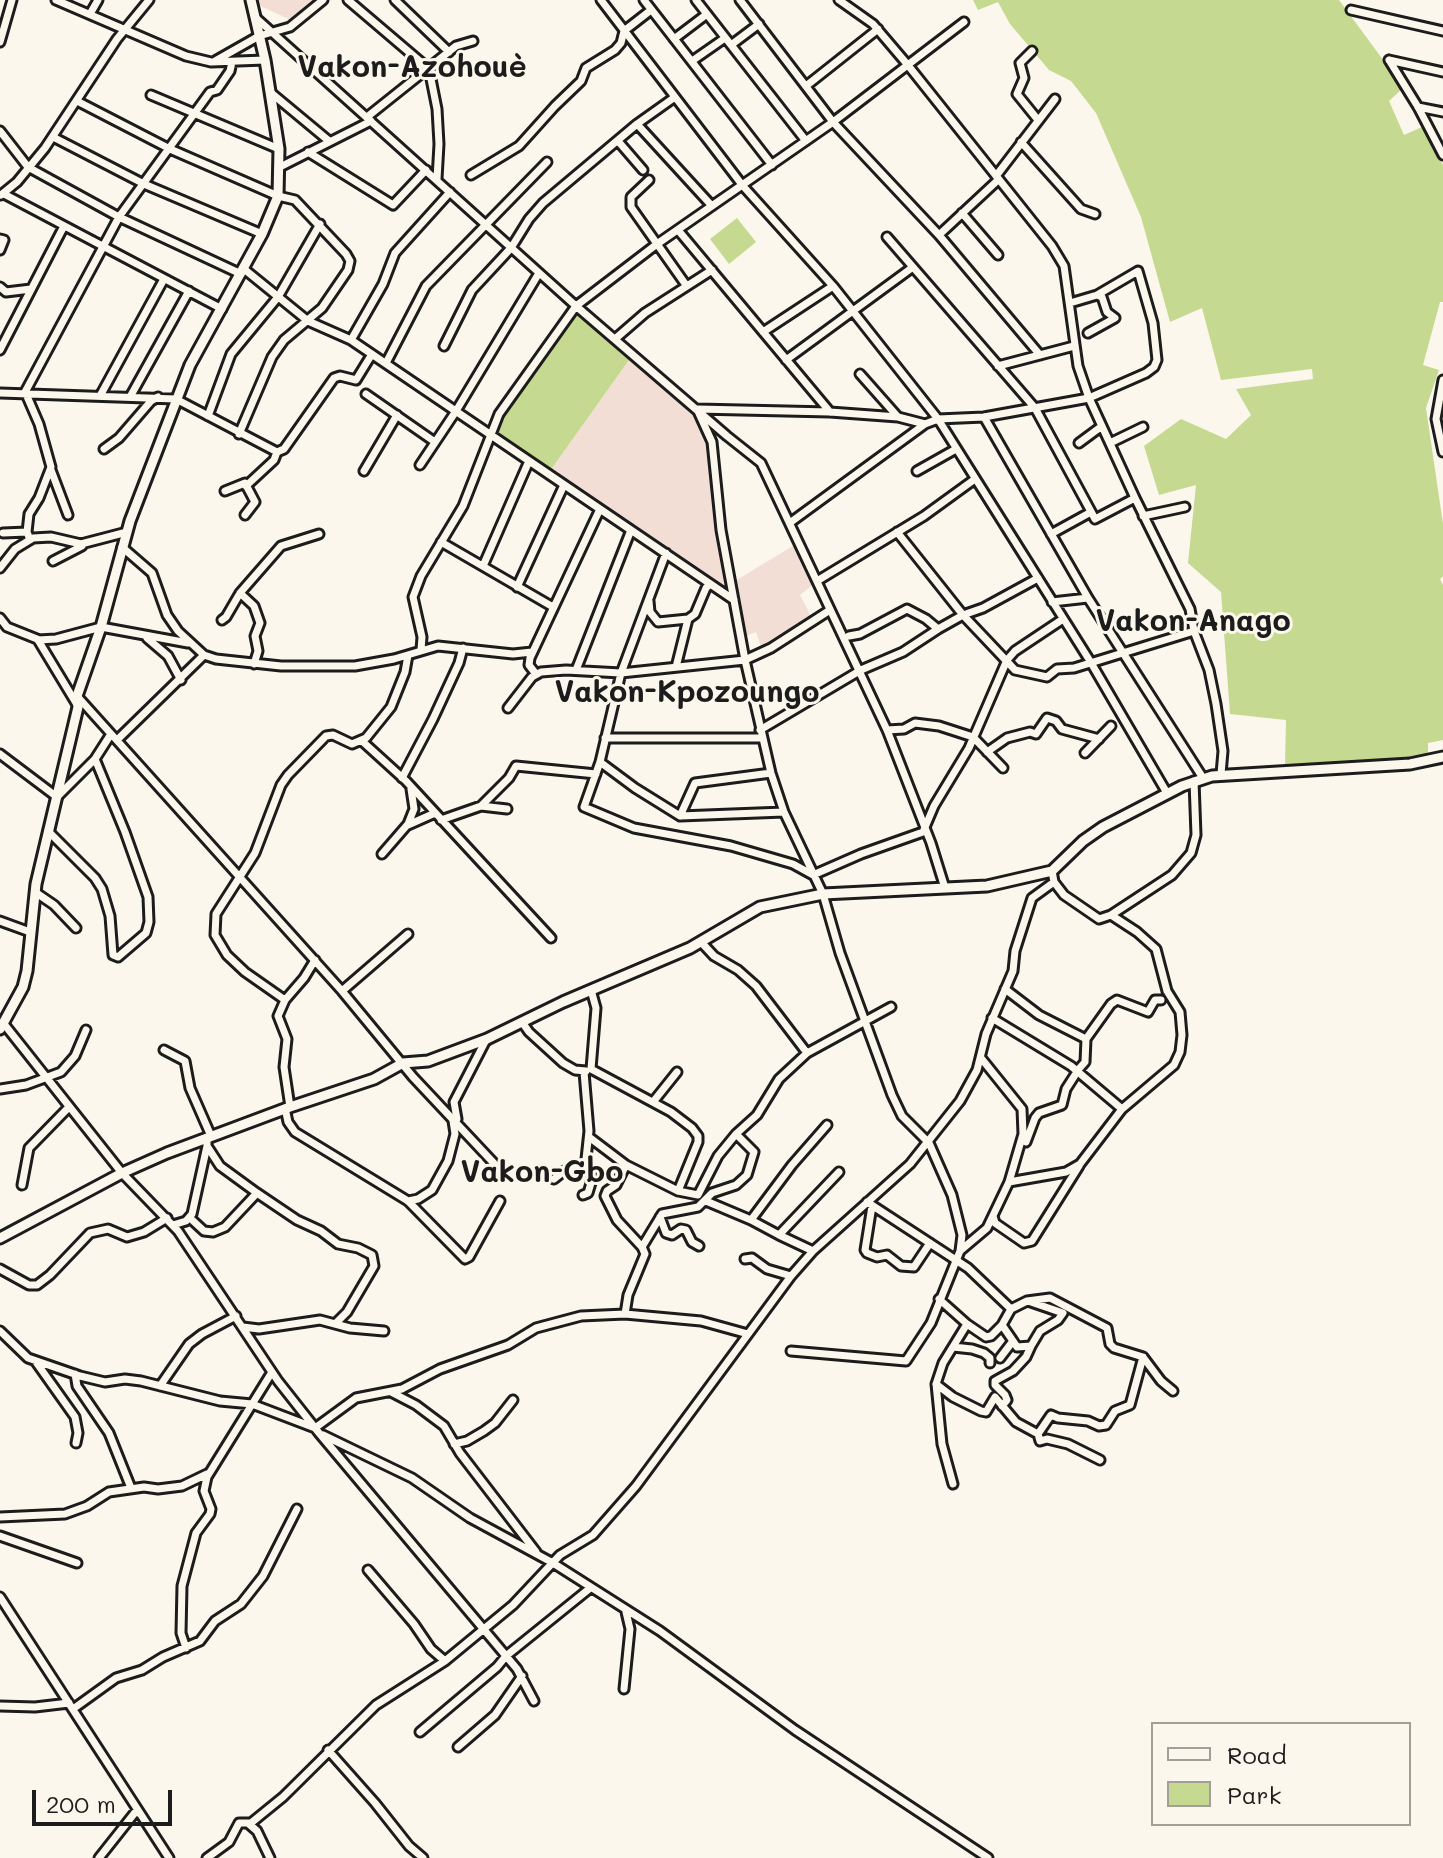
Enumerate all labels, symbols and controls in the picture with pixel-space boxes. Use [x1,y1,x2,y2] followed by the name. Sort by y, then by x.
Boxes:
[297,50,527,86] district label: Vakon-Azohouè
[1095,604,1291,640] district label: Vakon-Anago
[554,675,820,711] district label: Vakon-Kpozoungo
[461,1155,623,1191] district label: Vakon-Gbo
[1151,1722,1411,1826] legend
[1227,1739,1287,1770] text: Road
[36,1774,176,1824] scale bar
[1227,1779,1281,1810] text: Park
[46,1788,116,1819] text: 200 m

